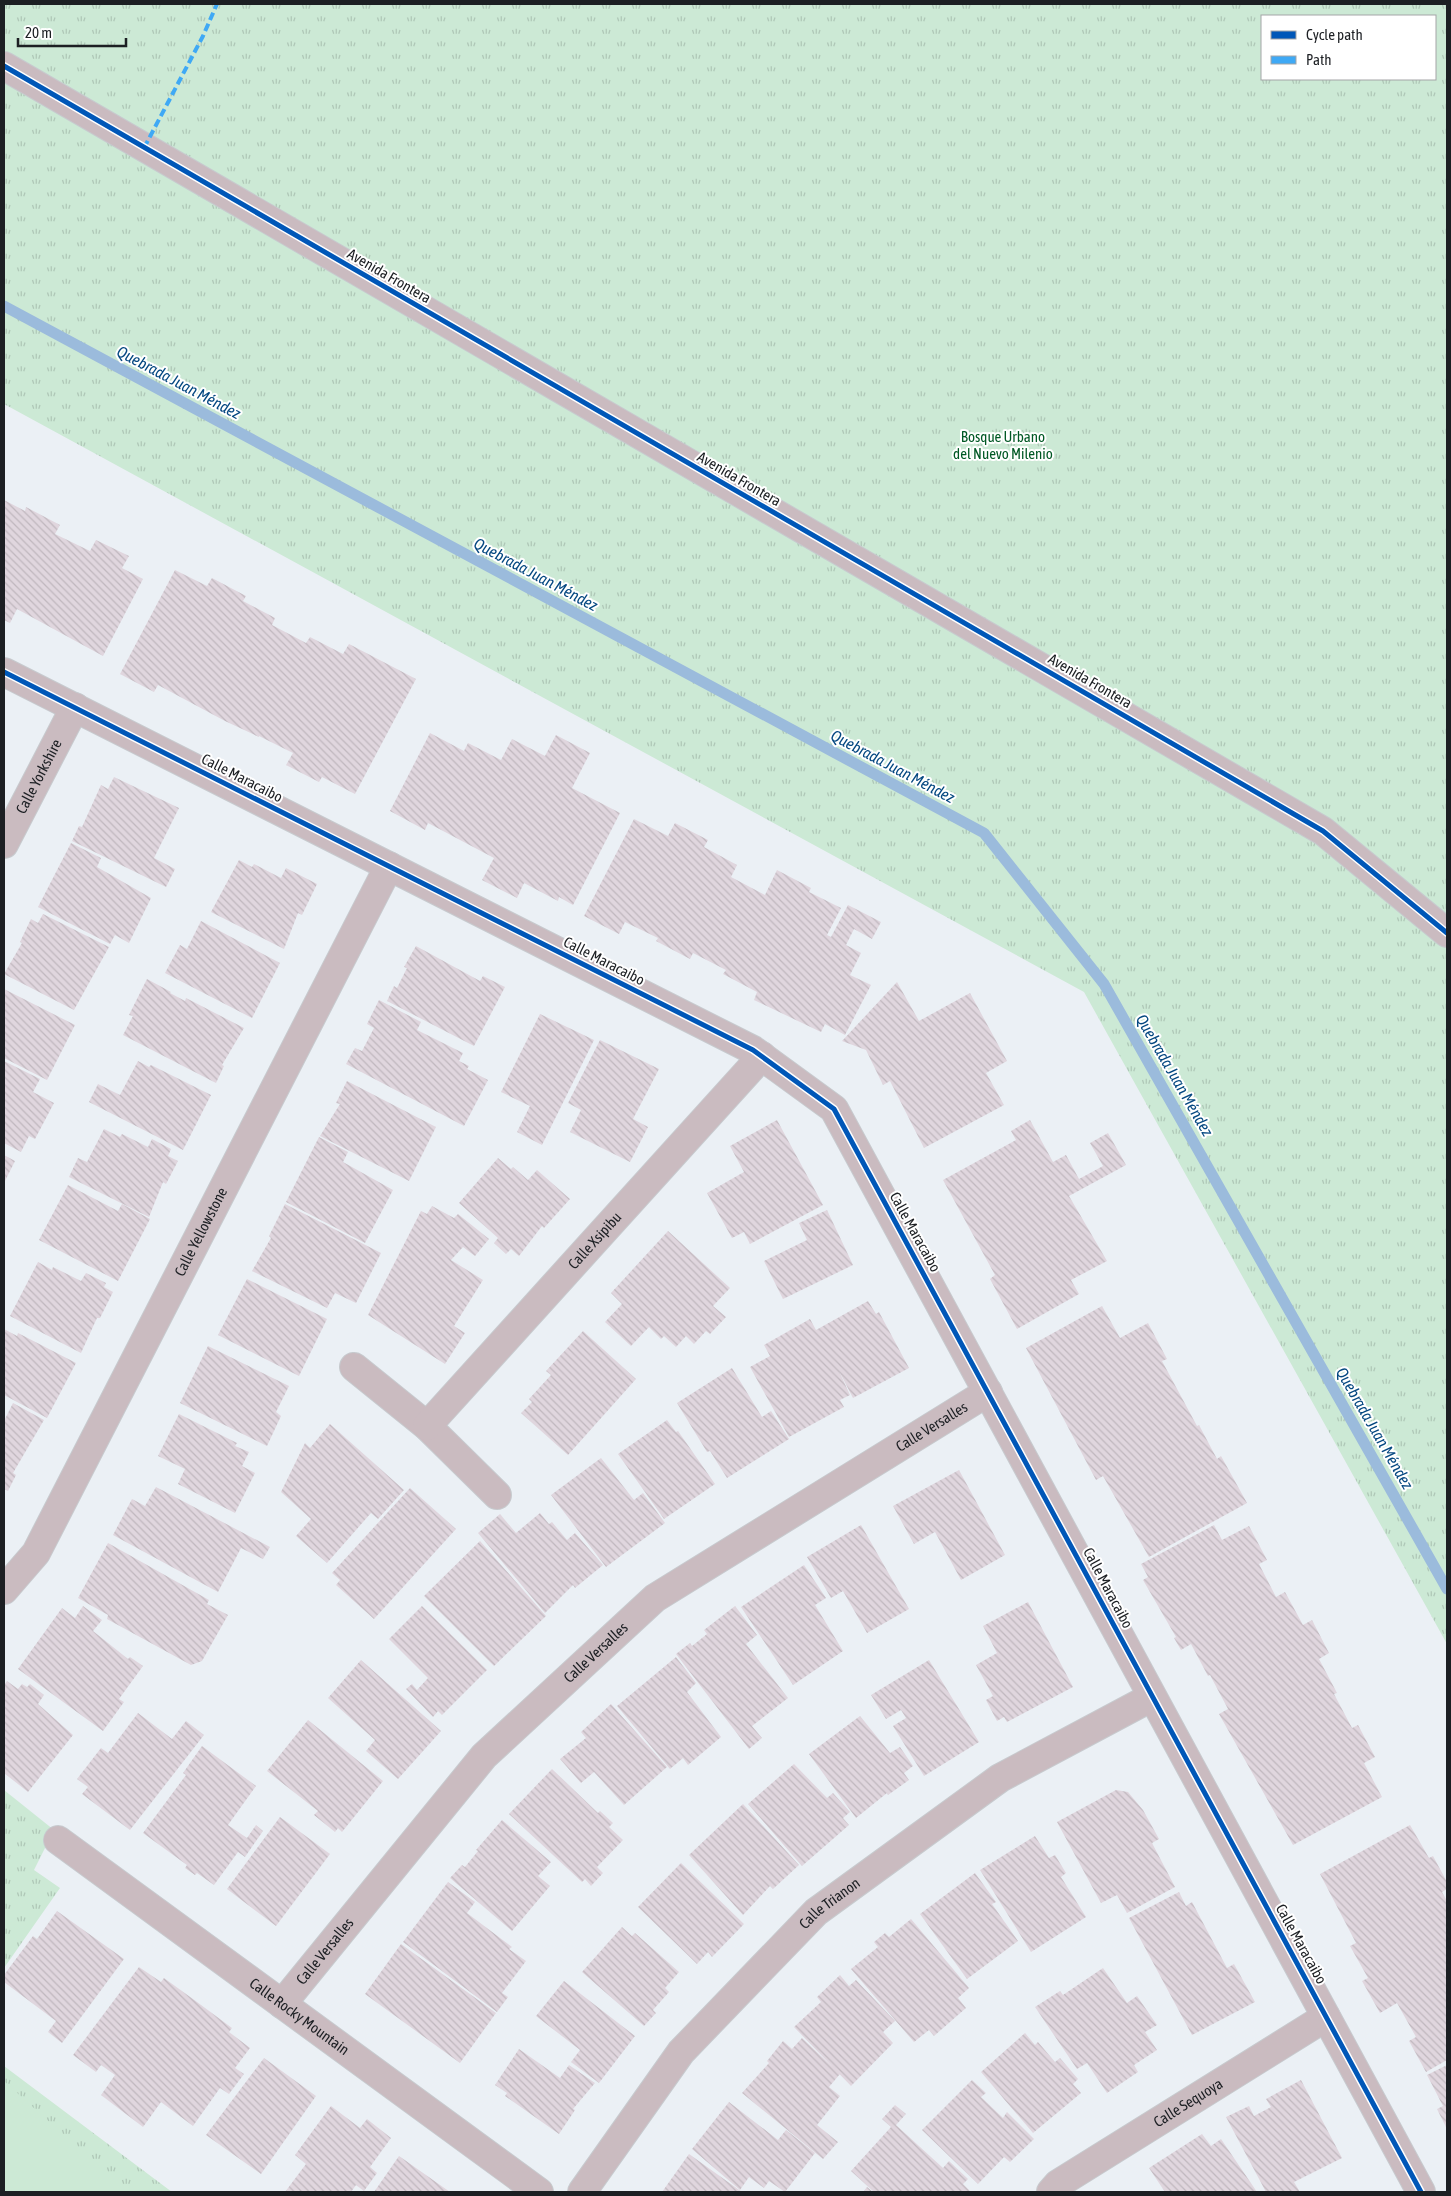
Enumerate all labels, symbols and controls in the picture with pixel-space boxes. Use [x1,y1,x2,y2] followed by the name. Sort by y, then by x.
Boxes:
[18,15,125,47] scale bar
[1261,15,1436,80] legend
[25,24,52,41] text: 20 m
[1306,26,1363,43] text: Cycle path
[1306,51,1332,68] text: Path
[344,245,434,306] street label: Avenida Frontera
[114,342,244,422] water label: Quebrada Juan Méndez
[953,428,1053,462] park label: Bosque Urbano del Nuevo Milenio
[694,448,784,509] street label: Avenida Frontera
[471,534,601,614] water label: Quebrada Juan Méndez
[1045,650,1135,711] street label: Avenida Frontera
[828,726,958,806] water label: Quebrada Juan Méndez
[12,736,65,816] street label: Calle Yorkshire
[199,750,286,805] street label: Calle Maracaibo
[561,933,648,988] street label: Calle Maracaibo
[1133,1011,1217,1139] water label: Quebrada Juan Méndez
[171,1184,230,1279] street label: Calle Yellowstone
[887,1189,944,1275] street label: Calle Maracaibo
[564,1208,625,1272] street label: Calle Xsipibu
[1333,1364,1417,1492] water label: Quebrada Juan Méndez
[893,1398,970,1455] street label: Calle Versalles
[1080,1545,1137,1631] street label: Calle Maracaibo
[560,1619,631,1686] street label: Calle Versalles
[795,1874,863,1932] street label: Calle Trianon
[1273,1901,1330,1987] street label: Calle Maracaibo
[292,1914,357,1988] street label: Calle Versalles
[246,1974,353,2058] street label: Calle Rocky Mountain
[1150,2075,1225,2130] street label: Calle Sequoya

